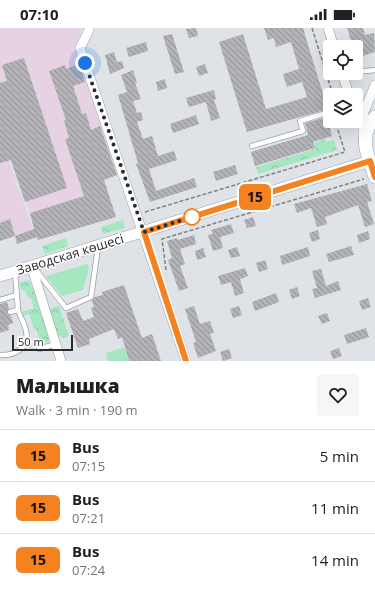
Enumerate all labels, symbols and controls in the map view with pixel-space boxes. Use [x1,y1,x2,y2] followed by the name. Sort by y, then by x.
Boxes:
[20,4,59,24] text: 07:10
[323,40,363,128] map controls
[323,40,363,80] button: locate
[75,53,95,73] your location
[323,88,363,128] button: layers
[237,184,273,210] line badge: 15
[247,187,263,206] text: 15
[183,208,201,226] unlabelled marker
[14,229,126,279] street label: Заводская көшесі
[12,333,73,352] scale bar
[18,334,44,349] text: 50 m
[16,373,119,399] text: Малышка
[317,374,359,416] button: heart
[16,401,138,419] text: Walk · 3 min · 190 m
[72,437,99,457] text: Bus
[30,446,46,465] text: 15
[320,446,359,466] text: 5 min
[72,457,105,475] text: 07:15
[72,489,99,509] text: Bus
[30,498,46,517] text: 15
[311,498,359,518] text: 11 min
[72,509,105,527] text: 07:21
[72,541,99,561] text: Bus
[30,550,46,569] text: 15
[311,550,359,570] text: 14 min
[72,561,105,579] text: 07:24

